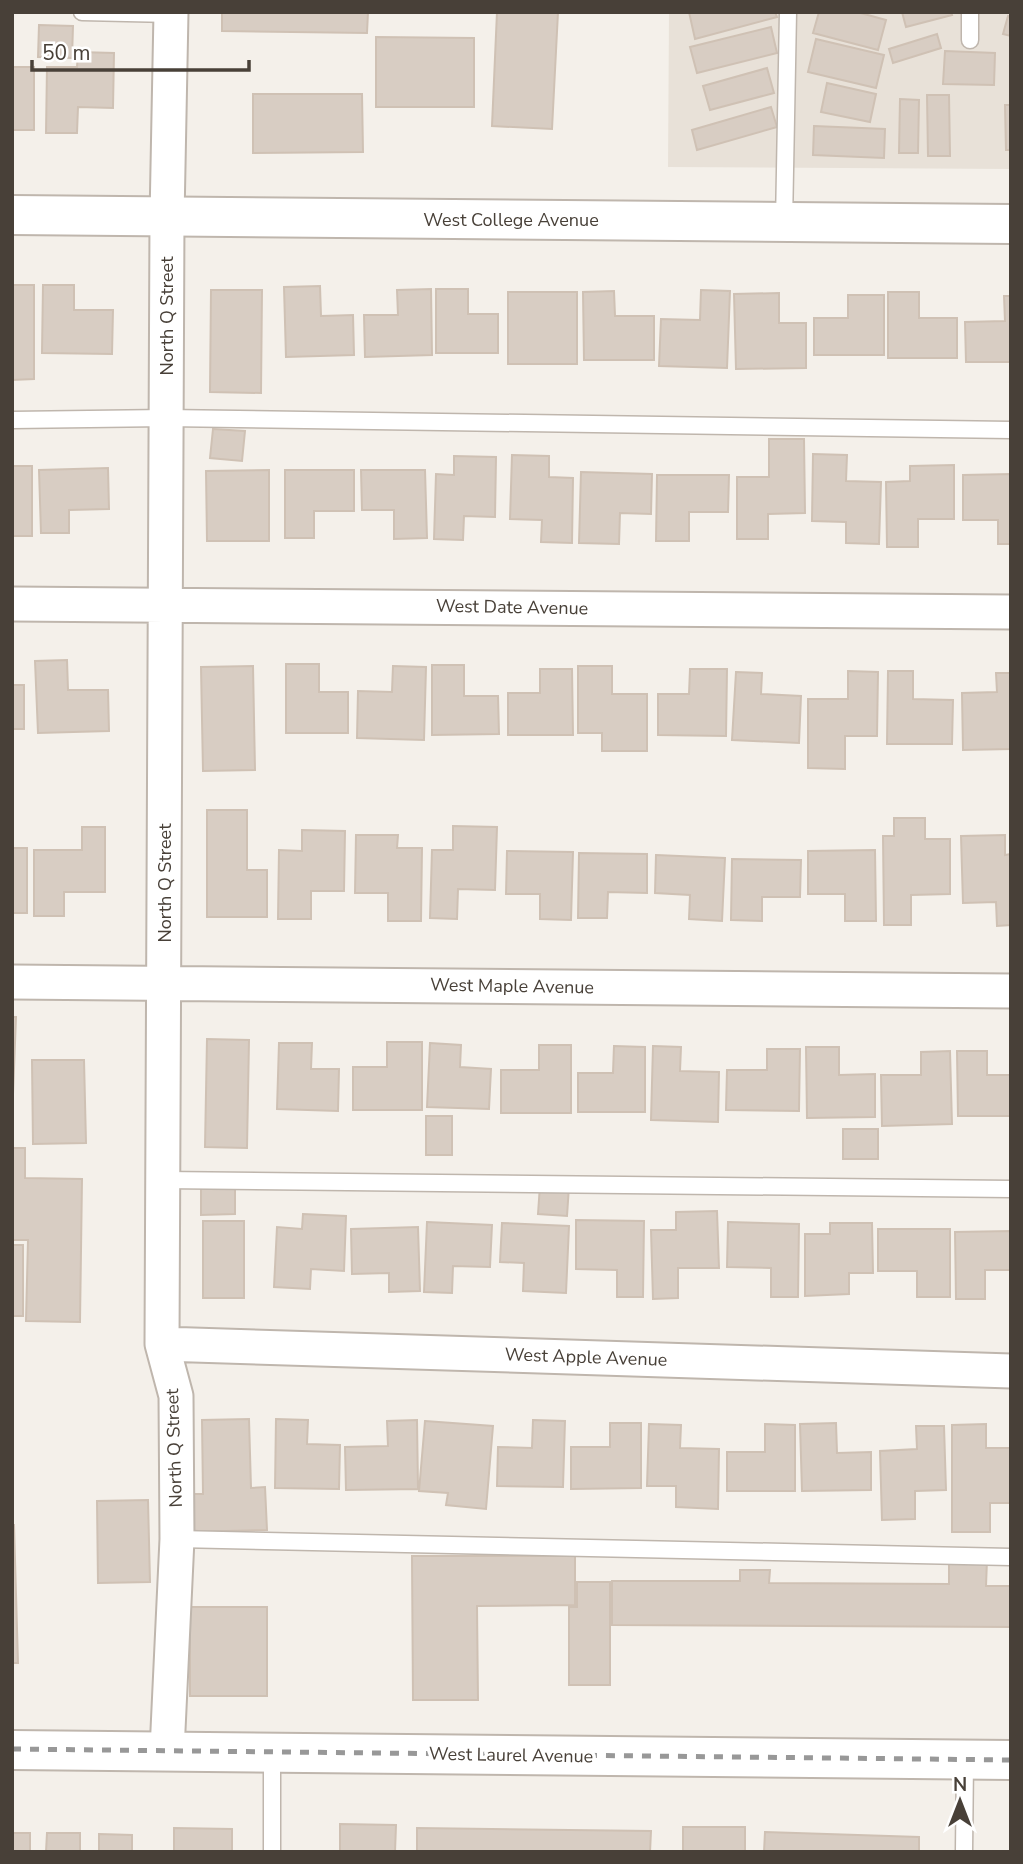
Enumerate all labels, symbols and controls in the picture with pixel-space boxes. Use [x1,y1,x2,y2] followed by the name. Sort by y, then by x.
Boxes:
[32,28,248,72] scale bar
[42,39,91,67] text: 50 m
[423,208,599,232] street label: West College Avenue
[155,256,179,375] street label: North Q Street
[436,594,588,620] street label: West Date Avenue
[153,823,177,942] street label: North Q Street
[430,973,594,999] street label: West Maple Avenue
[504,1342,668,1372] street label: West Apple Avenue
[160,1387,188,1508] street label: North Q Street
[429,1742,593,1768] street label: West Laurel Avenue
[925,1766,995,1836] north arrow
[953,1772,967,1798] text: N

